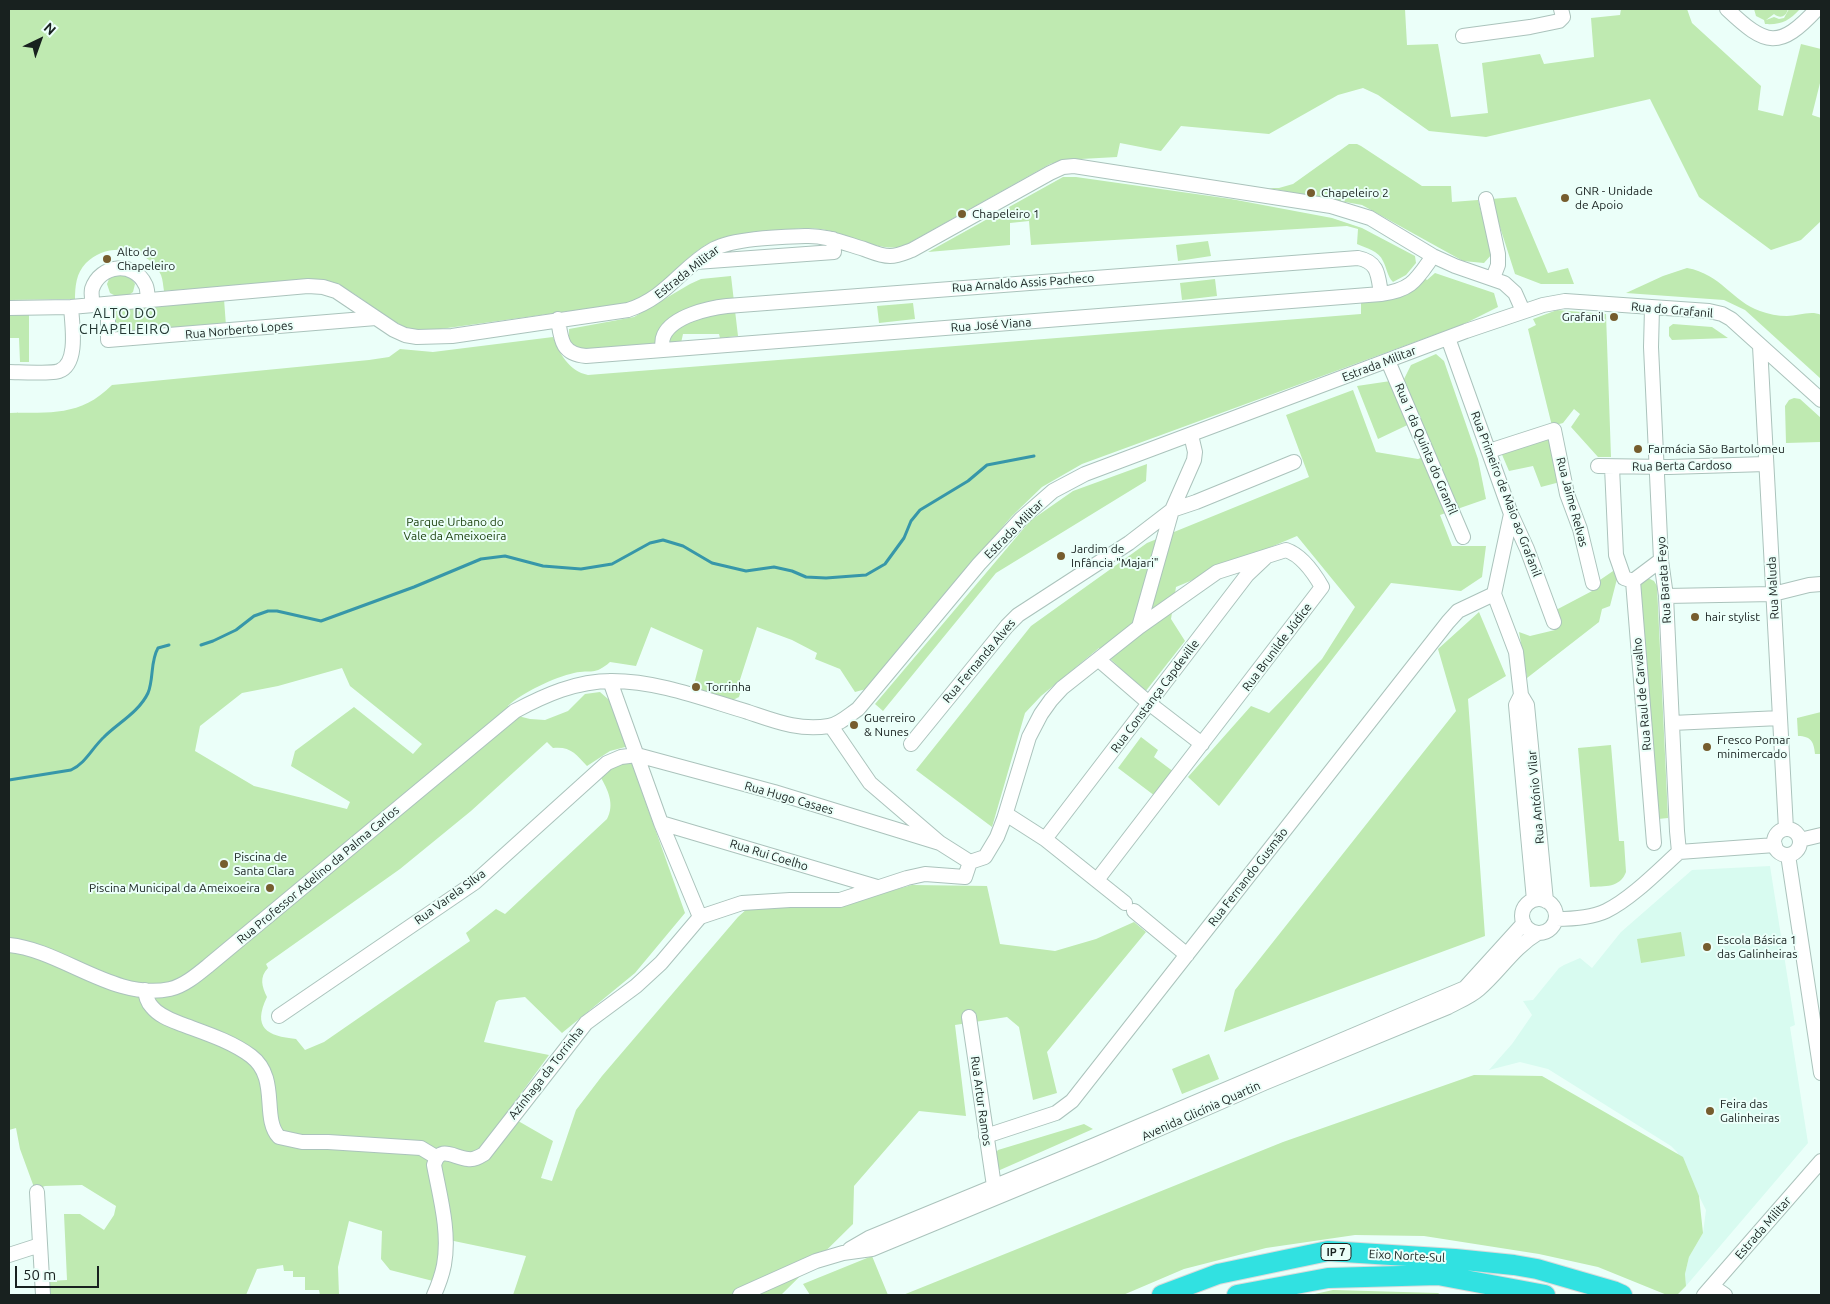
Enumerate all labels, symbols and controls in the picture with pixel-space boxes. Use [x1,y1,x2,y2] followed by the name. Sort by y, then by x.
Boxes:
[15,15,65,65] north arrow
[41,19,59,38] text: N
[1575,184,1653,212] place label: GNR - Unidade de Apoio
[1321,186,1389,200] place label: Chapeleiro 2
[1305,187,1317,199] marker: Chapeleiro 2
[1559,192,1571,204] marker: GNR - Unidade de Apoio
[972,207,1040,221] place label: Chapeleiro 1
[956,208,968,220] marker: Chapeleiro 1
[652,242,722,302] street label: Estrada Militar
[117,245,175,273] place label: Alto do Chapeleiro
[101,253,113,265] marker: Alto do Chapeleiro
[951,271,1095,295] street label: Rua Arnaldo Assis Pacheco
[1630,299,1714,321] street label: Rua do Grafanil
[78,305,172,338] district label: ALTO DO CHAPELEIRO
[1562,310,1604,324] place label: Grafanil
[1608,311,1620,323] marker: Grafanil
[950,315,1032,335] street label: Rua José Viana
[185,318,293,342] street label: Rua Norberto Lopes
[1340,343,1418,385] street label: Estrada Militar
[1392,381,1460,517] street label: Rua 1 da Quinta do Granfil
[1468,409,1544,579] street label: Rua Primeiro de Maio ao Grafanil
[1648,442,1785,456] place label: Farmácia São Bartolomeu
[1632,443,1644,455] marker: Farmácia São Bartolomeu
[1553,456,1591,548] street label: Rua Jaime Relvas
[1632,458,1732,474] street label: Rua Berta Cardoso
[981,496,1047,562] street label: Estrada Militar
[404,515,506,543] park label: Parque Urbano do Vale da Ameixoeira
[1654,536,1674,624] street label: Rua Barata Feyo
[1071,542,1159,570] place label: Jardim de Infância "Majari"
[1055,550,1067,562] marker: Jardim de Infância "Majari"
[1764,556,1782,620] street label: Rua Maluda
[1239,600,1315,694] street label: Rua Brunilde Júdice
[1705,610,1760,624] place label: hair stylist
[1689,611,1701,623] marker: hair stylist
[940,616,1018,706] street label: Rua Fernanda Alves
[1108,637,1202,755] street label: Rua Constança Capdeville
[1630,637,1654,751] street label: Rua Raul de Carvalho
[706,680,751,694] place label: Torrinha
[690,681,702,693] marker: Torrinha
[864,711,916,739] place label: Guerreiro & Nunes
[848,719,860,731] marker: Guerreiro & Nunes
[1717,733,1790,761] place label: Fresco Pomar minimercado
[1701,741,1713,753] marker: Fresco Pomar minimercado
[1525,750,1547,844] street label: Rua António Vilar
[743,778,835,818] street label: Rua Hugo Casaes
[234,803,402,947] street label: Rua Professor Adelino da Palma Carlos
[1205,825,1291,929] street label: Rua Fernando Gusmão
[728,836,810,874] street label: Rua Rui Coelho
[234,850,294,878] place label: Piscina de Santa Clara
[218,858,230,870] marker: Piscina de Santa Clara
[412,866,488,928] street label: Rua Varela Silva
[89,881,260,895] place label: Piscina Municipal da Ameixoeira
[264,882,276,894] marker: Piscina Municipal da Ameixoeira
[1717,933,1797,961] place label: Escola Básica 1 das Galinheiras
[1701,941,1713,953] marker: Escola Básica 1 das Galinheiras
[506,1024,586,1122] street label: Azinhaga da Torrinha
[968,1055,994,1147] street label: Rua Artur Ramos
[1139,1078,1263,1144] street label: Avenida Glicínia Quartin
[1720,1097,1779,1125] place label: Feira das Galinheiras
[1704,1105,1716,1117] marker: Feira das Galinheiras
[1732,1194,1794,1262] street label: Estrada Militar
[1321,1244,1351,1260] road number: IP 7
[1368,1247,1446,1265] street label: Eixo Norte-Sul
[18,1256,101,1288] scale bar
[23,1266,56,1283] text: 50 m

